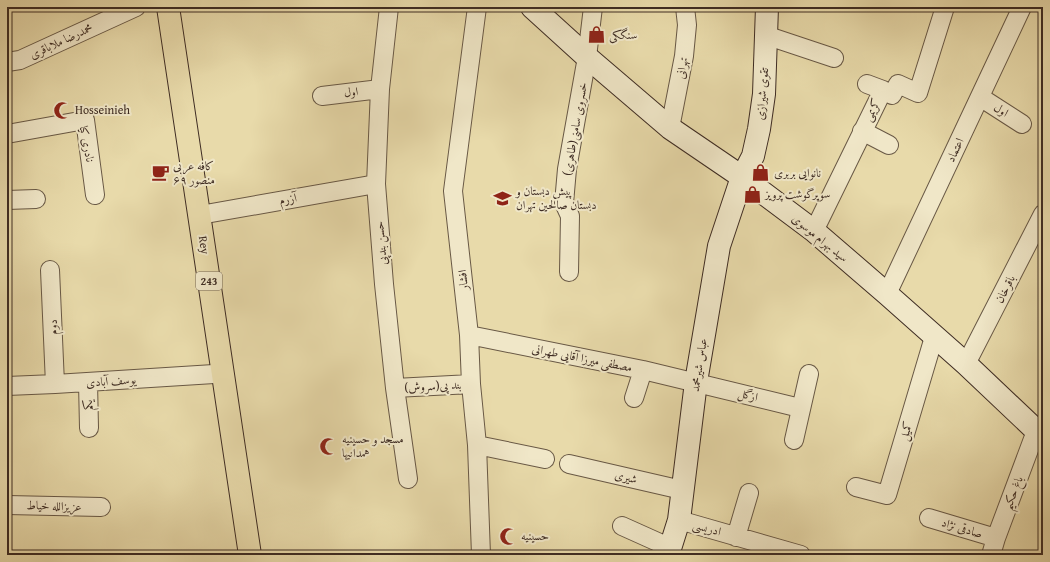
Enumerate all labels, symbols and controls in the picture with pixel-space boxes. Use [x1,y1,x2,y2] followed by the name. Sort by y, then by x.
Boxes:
[26,19,95,63] street label: محمدرضا ملاباقری
[586,25,606,45] shop icon: سنگکی
[609,26,637,44] place label: سنگکی
[671,55,692,80] street label: تهرانی
[751,66,772,121] street label: تقوی شیرازی
[558,81,592,177] street label: خسروی سامنی(طاهری)
[343,82,360,101] street label: اول
[859,95,885,125] street label: کریمی
[991,98,1012,121] street label: اول
[52,100,72,120] mosque icon: Hosseinieh
[75,101,130,118] place label: Hosseinieh
[76,124,99,163] street label: نادری کیا
[942,135,968,165] street label: اعتماد
[173,157,215,188] place label: کافه عربی منصور ۶۹
[150,163,170,183] cafe icon: کافه عربی منصور ۶۹
[751,163,771,183] shop icon: نانوایی بربری
[774,164,821,181] place label: نانوایی بربری
[514,182,597,213] place label: پیش دبستان و دبستان صالحین تهران
[742,184,762,204] shop icon: سوپرگوشت پرویز
[763,185,830,202] place label: سوپرگوشت پرویز
[278,188,300,211] street label: آزرم
[493,188,513,208] school or university icon: پیش دبستان و دبستان صالحین تهران
[787,210,852,268] street label: سید بهرام موسوی
[370,220,392,266] street label: حسن بندپی
[195,235,214,255] street label: Rey
[453,269,472,292] street label: افشار
[196,272,222,290] road number: 243
[990,272,1019,306] street label: باقرخان
[44,319,64,335] street label: دوم
[686,337,711,393] street label: عباس شیرمحمد
[530,339,634,377] street label: مصطفی میرزا آقایی طهرانی
[85,370,137,391] street label: یوسف آبادی
[404,376,462,396] street label: بند پی(سروش)
[736,384,760,406] street label: ازگل
[79,399,99,410] street label: یکم
[895,419,917,443] street label: کمیل
[342,430,404,461] place label: مسجد و حسینیه همدانیها
[319,436,339,456] mosque icon: مسجد و حسینیه همدانیها
[613,466,639,487] street label: شیری
[998,473,1031,514] street label: باغ حکیم
[26,496,82,516] street label: عزیزالله خیاط
[939,513,985,542] street label: صادقی نژاد
[691,515,724,541] street label: ادریسی
[498,526,518,546] mosque icon: حسینیه
[521,527,549,544] place label: حسینیه

